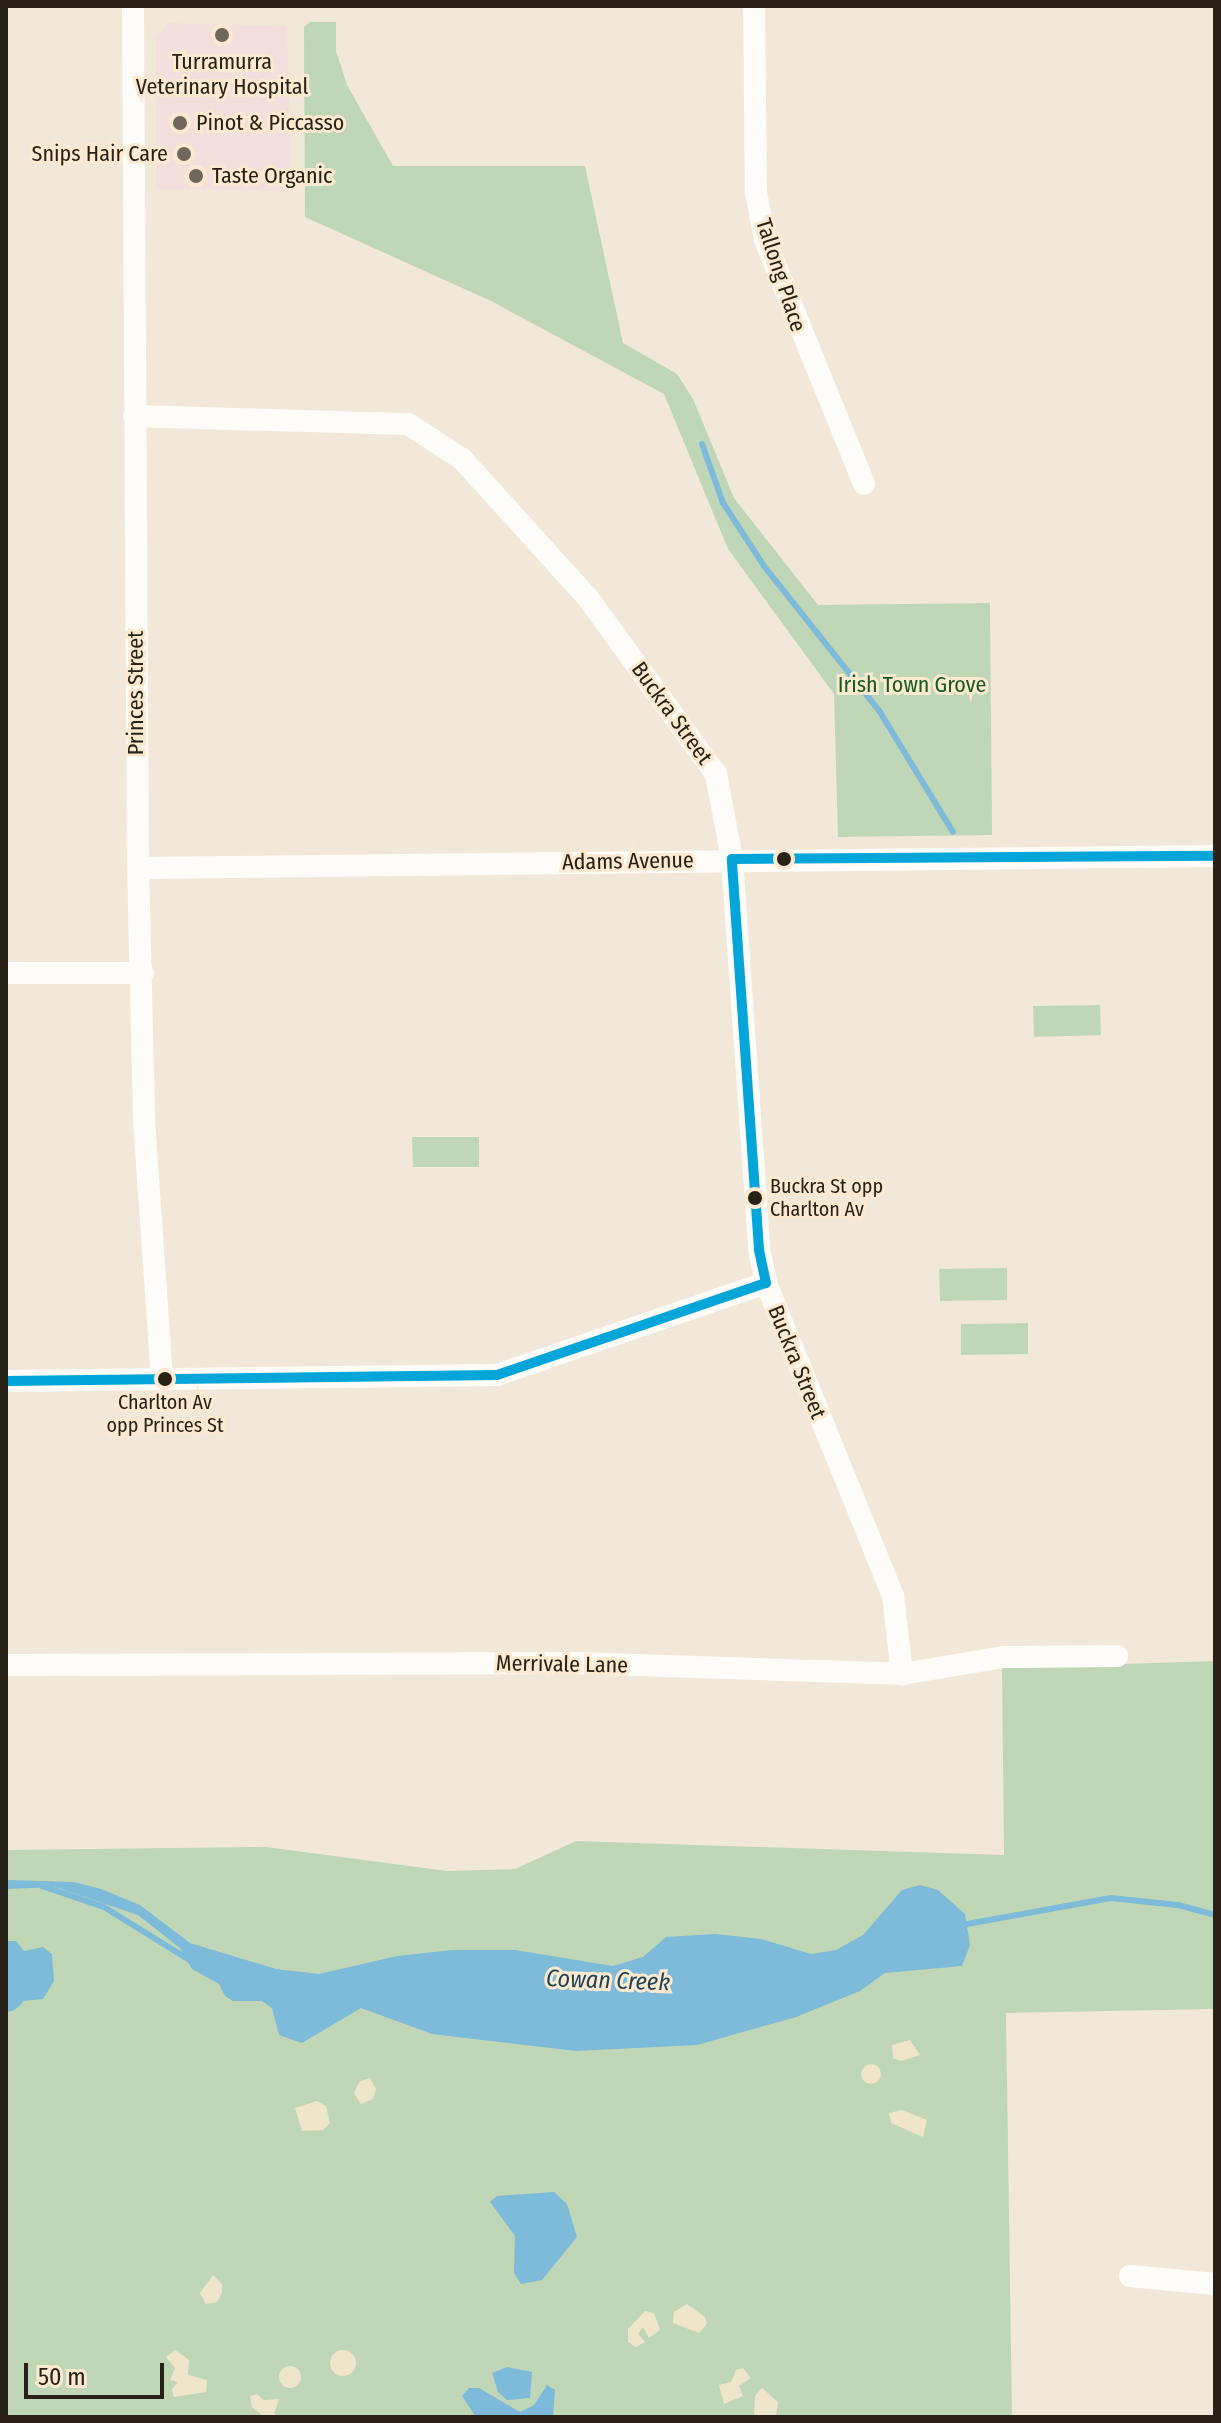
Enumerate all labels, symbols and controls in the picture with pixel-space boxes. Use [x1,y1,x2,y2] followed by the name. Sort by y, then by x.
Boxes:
[213,26,231,44] marker: Turramurra Veterinary Hospital
[136,48,308,100] place label: Turramurra Veterinary Hospital
[196,110,344,136] place label: Pinot & Piccasso
[171,114,189,132] marker: Pinot & Piccasso
[32,141,168,167] place label: Snips Hair Care
[175,145,193,163] marker: Snips Hair Care
[212,163,332,189] place label: Taste Organic
[187,167,205,185] marker: Taste Organic
[750,215,812,335] street label: Tallong Place
[123,631,149,755] street label: Princes Street
[626,657,718,769] street label: Buckra Street
[838,672,986,698] park label: Irish Town Grove
[562,847,694,875] street label: Adams Avenue
[776,851,792,867] unlabelled marker
[770,1174,883,1221] place label: Buckra St opp Charlton Av
[747,1190,763,1206] marker: Buckra St opp Charlton Av
[762,1301,832,1423] street label: Buckra Street
[157,1371,173,1387] marker: Charlton Av opp Princes St
[107,1390,223,1437] place label: Charlton Av opp Princes St
[496,1650,628,1678] street label: Merrivale Lane
[545,1964,671,1998] water label: Cowan Creek
[28,2347,168,2397] scale bar
[38,2363,86,2391] text: 50 m

